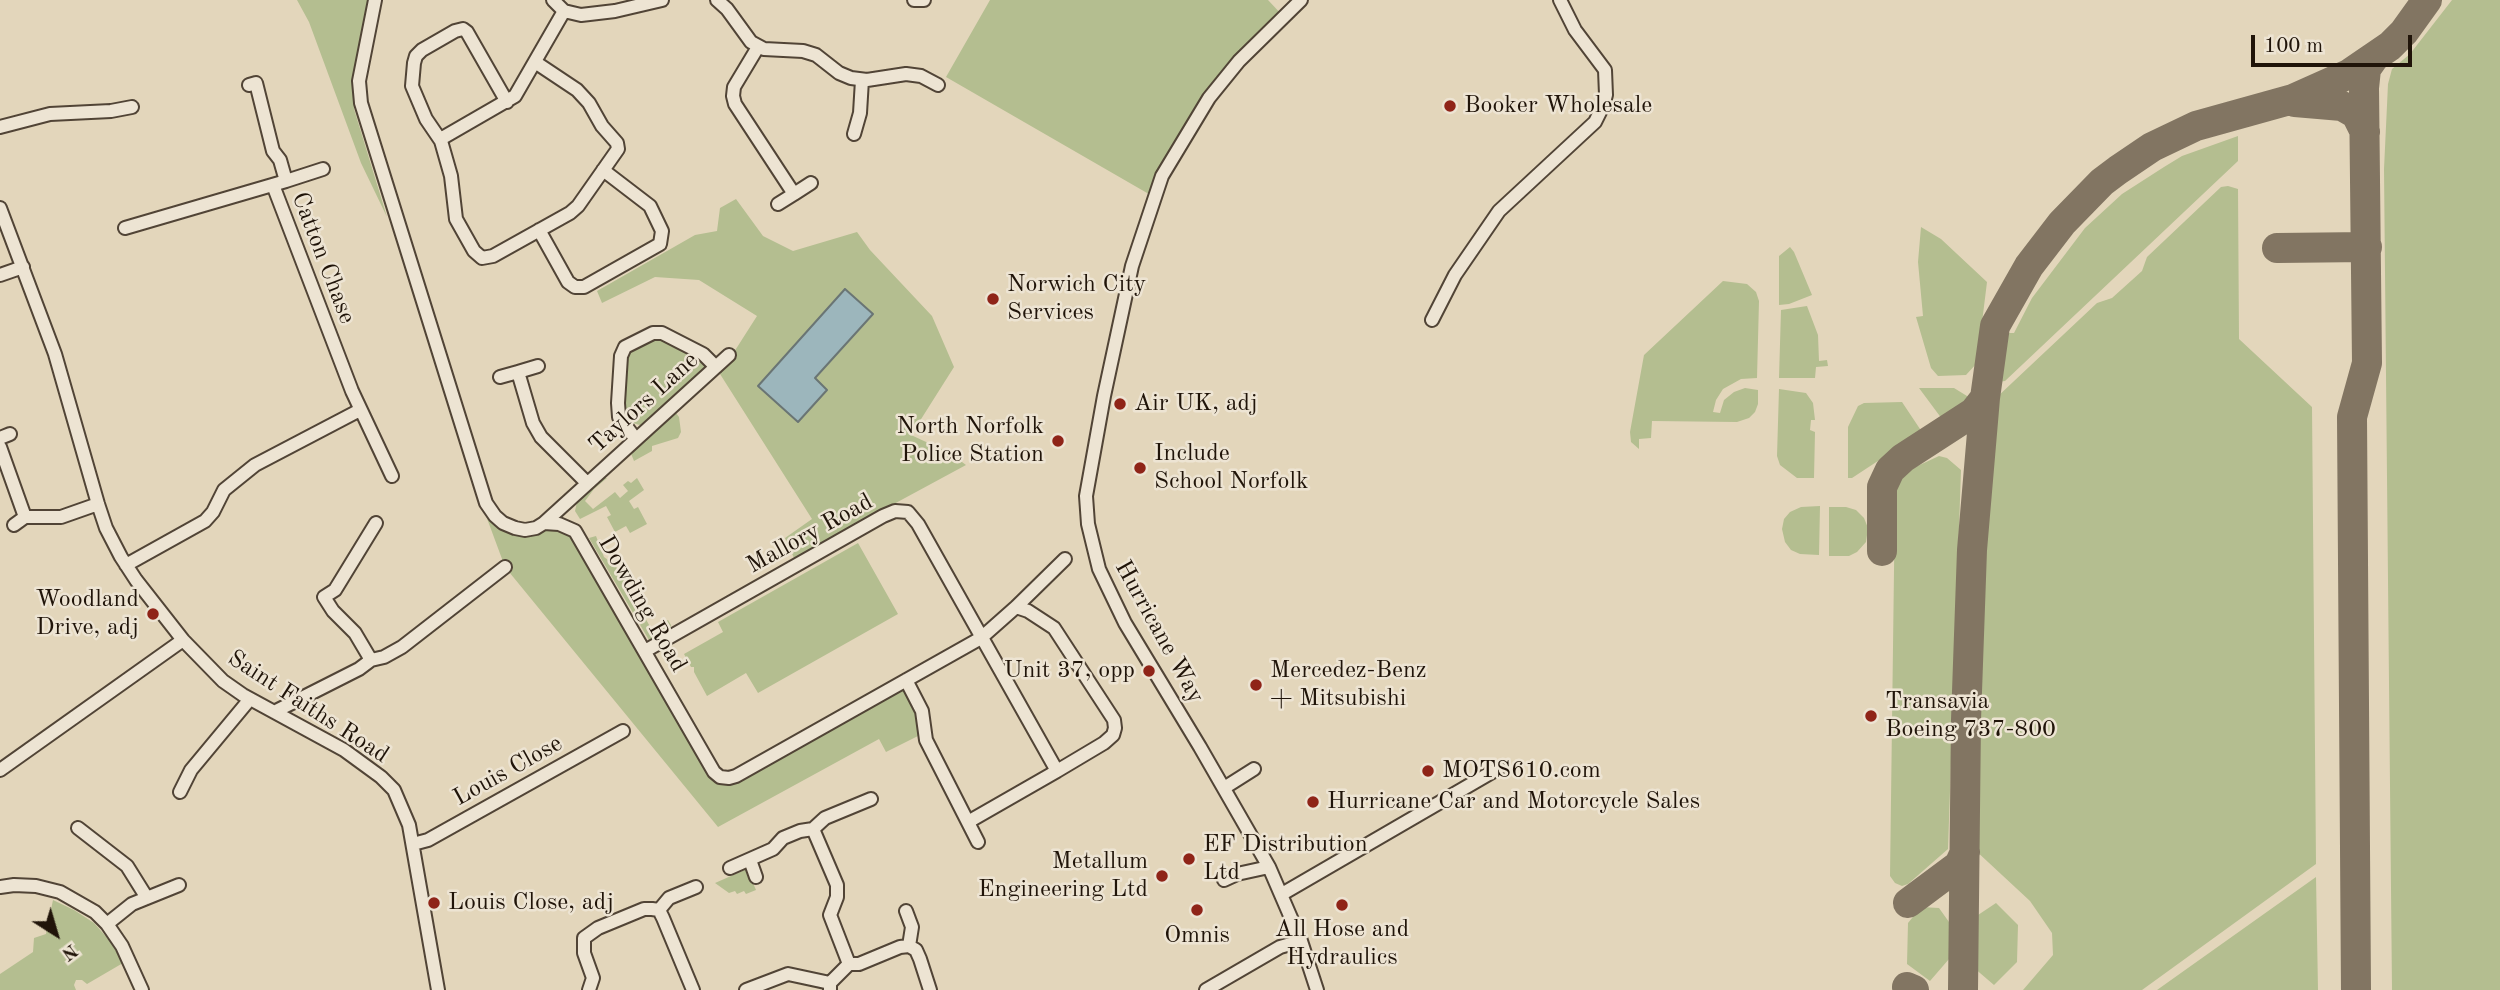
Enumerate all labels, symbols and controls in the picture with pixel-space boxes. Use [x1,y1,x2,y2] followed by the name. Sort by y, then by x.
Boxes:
[2255,21,2416,65] scale bar
[2264,36,2323,57] text: 100 m
[1464,92,1652,120] place label: Booker Wholesale
[1442,98,1458,114] marker: Booker Wholesale
[285,188,361,328] street label: Catton Chase
[1007,271,1146,327] place label: Norwich City Services
[985,291,1001,307] marker: Norwich City Services
[583,346,705,460] street label: Taylors Lane
[1134,390,1258,418] place label: Air UK, adj
[1112,396,1128,412] marker: Air UK, adj
[897,413,1044,469] place label: North Norfolk Police Station
[1050,433,1066,449] marker: North Norfolk Police Station
[1154,440,1308,496] place label: Include School Norfolk
[1132,460,1148,476] marker: Include School Norfolk
[742,488,878,580] street label: Mallory Road
[591,531,693,677] street label: Dowding Road
[1108,556,1210,708] street label: Hurricane Way
[36,586,139,642] place label: Woodland Drive, adj
[145,606,161,622] marker: Woodland Drive, adj
[222,644,394,770] street label: Saint Faiths Road
[1004,657,1135,685] place label: Unit 37, opp
[1270,657,1427,713] place label: Mercedez-Benz + Mitsubishi
[1141,663,1157,679] marker: Unit 37, opp
[1248,677,1264,693] marker: Mercedez-Benz + Mitsubishi
[1885,688,2056,744] place label: Transavia Boeing 737-800
[1863,708,1879,724] marker: Transavia Boeing 737-800
[448,729,568,813] street label: Louis Close
[1442,757,1601,785] place label: MOTS610.com
[1420,763,1436,779] marker: MOTS610.com
[1327,788,1700,816] place label: Hurricane Car and Motorcycle Sales
[1305,794,1321,810] marker: Hurricane Car and Motorcycle Sales
[1203,831,1368,887] place label: EF Distribution Ltd
[978,848,1148,904] place label: Metallum Engineering Ltd
[1181,851,1197,867] marker: EF Distribution Ltd
[1154,868,1170,884] marker: Metallum Engineering Ltd
[448,889,614,917] place label: Louis Close, adj
[426,895,442,911] marker: Louis Close, adj
[1334,897,1350,913] marker: All Hose and Hydraulics
[21,899,91,969] north arrow
[1189,902,1205,918] marker: Omnis
[1275,916,1409,972] place label: All Hose and Hydraulics
[1164,922,1230,950] place label: Omnis
[57,939,80,963] text: N

